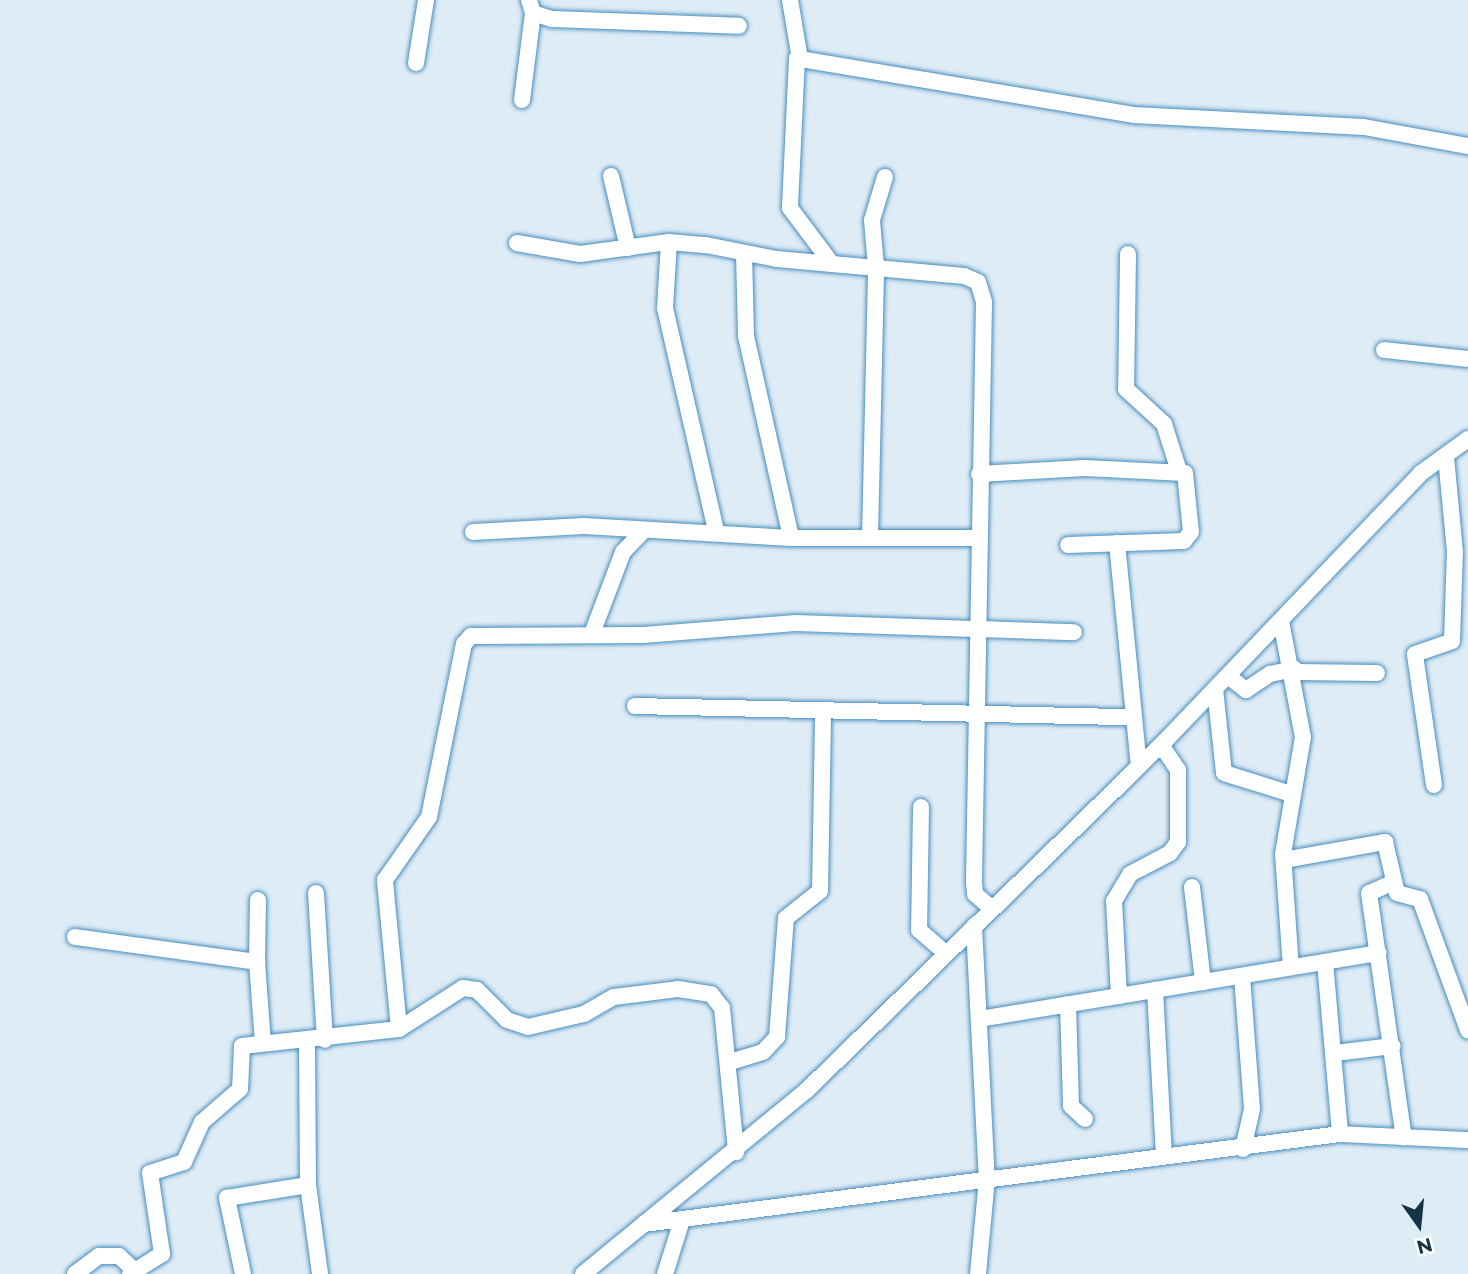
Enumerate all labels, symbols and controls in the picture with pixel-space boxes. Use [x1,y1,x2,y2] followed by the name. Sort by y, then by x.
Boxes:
[1384,1190,1454,1260] north arrow
[1414,1233,1435,1259] text: N

